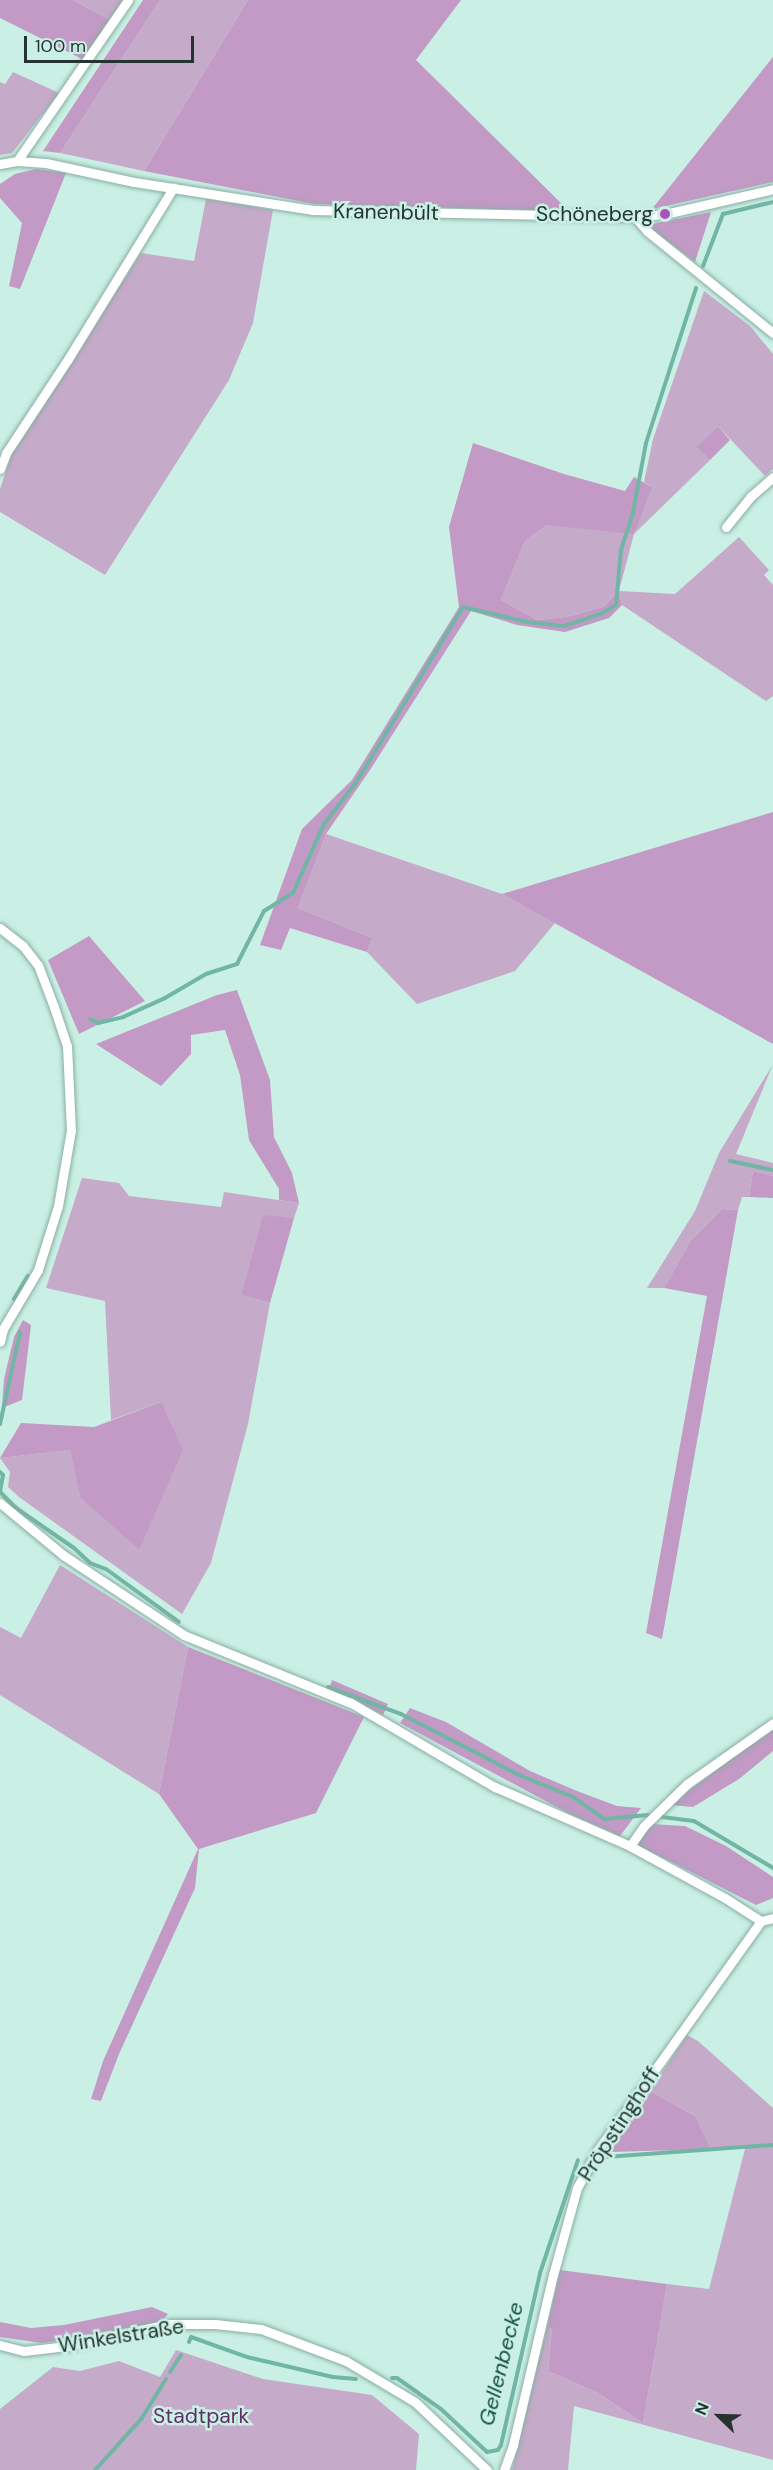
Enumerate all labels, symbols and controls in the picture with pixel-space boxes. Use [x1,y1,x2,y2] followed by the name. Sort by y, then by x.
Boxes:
[27,24,196,62] scale bar
[35,34,86,58] text: 100 m
[333,198,439,226] street label: Kranenbült
[536,201,653,227] place label: Schöneberg
[658,207,672,221] marker: Schöneberg
[573,2062,665,2186] street label: Pröpstinghoff
[473,2299,529,2429] water label: Gellenbecke
[56,2314,186,2358] street label: Winkelstraße
[689,2386,749,2446] north arrow
[690,2399,714,2418] text: N
[153,2403,249,2429] park label: Stadtpark

